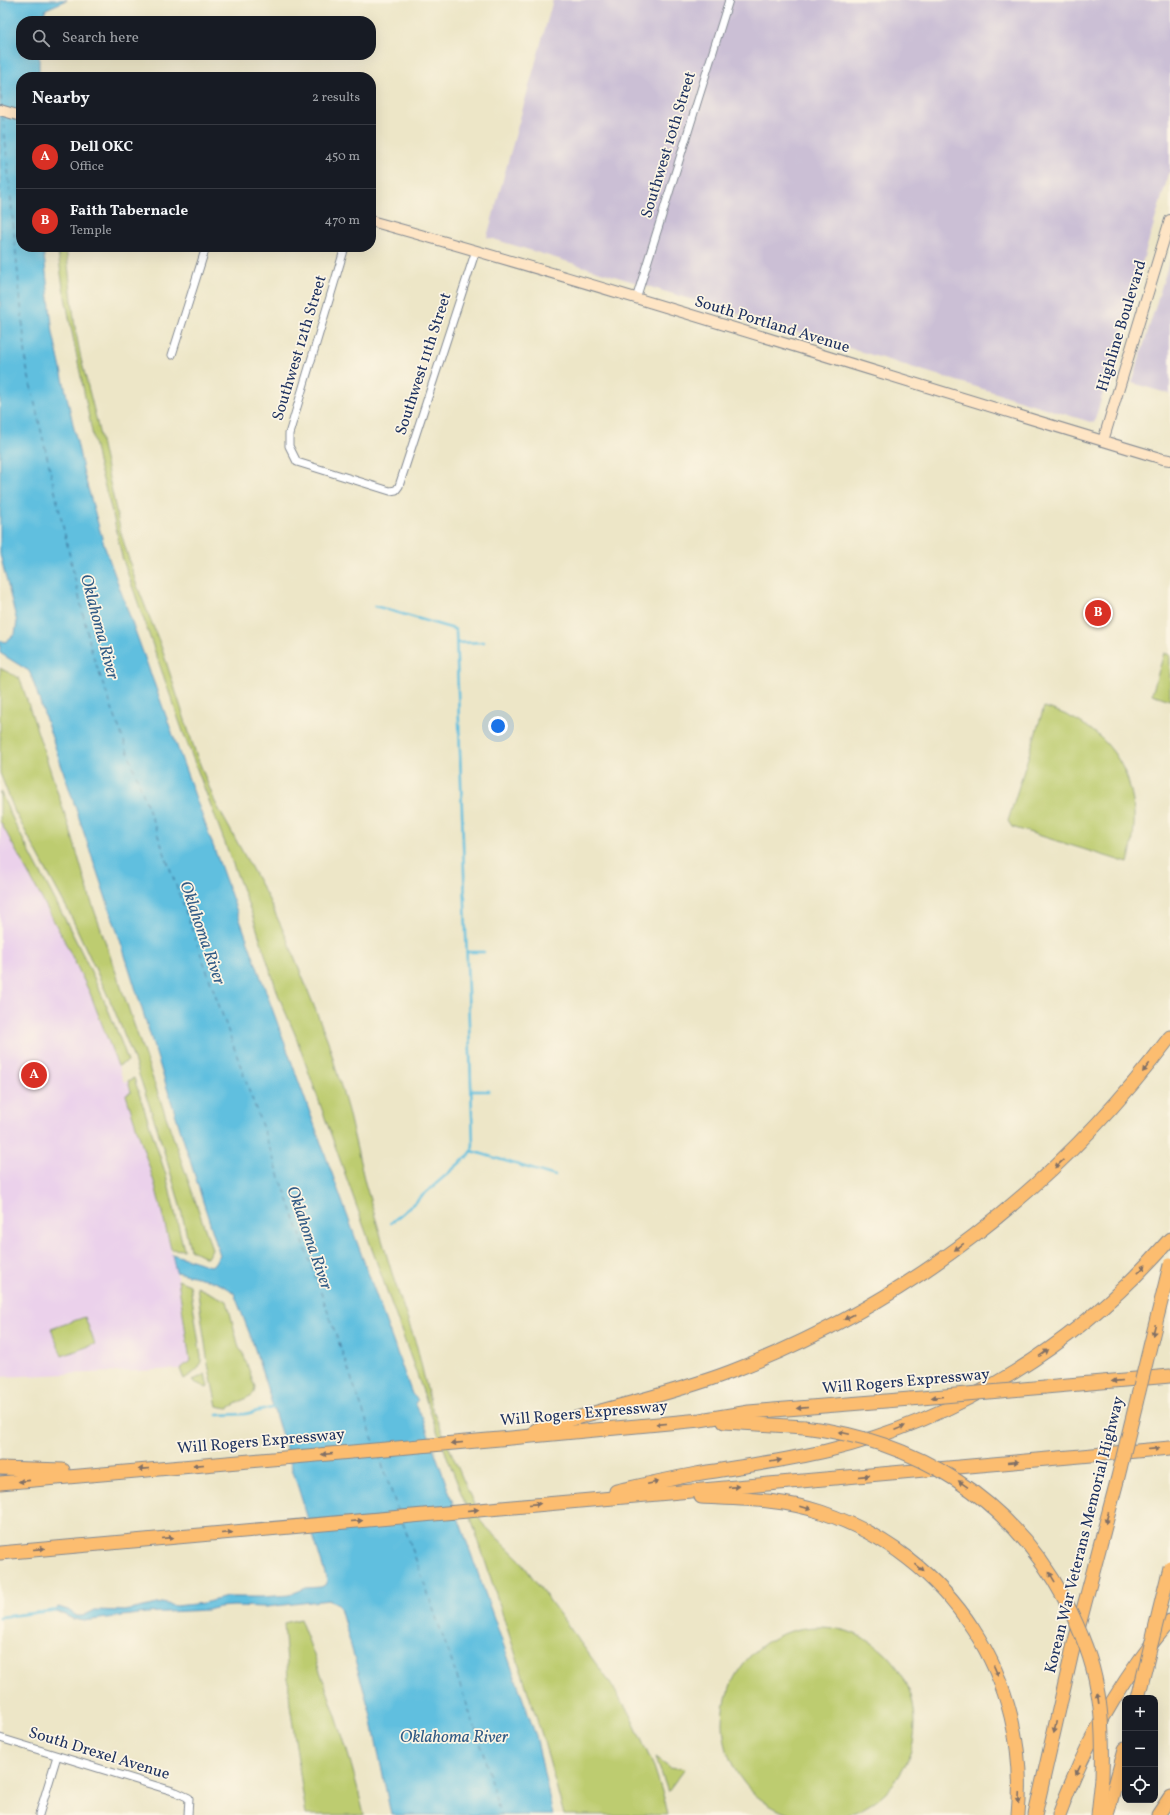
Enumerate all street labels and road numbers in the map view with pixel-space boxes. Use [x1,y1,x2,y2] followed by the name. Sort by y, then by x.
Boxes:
[636,69,702,221] street label: Southwest 10th Street
[1092,258,1152,394] street label: Highline Boulevard
[267,272,333,424] street label: Southwest 12th Street
[391,289,458,438] street label: Southwest 11th Street
[692,291,852,359] street label: South Portland Avenue
[821,1364,991,1400] street label: Will Rogers Expressway
[1040,1394,1130,1676] street label: Korean War Veterans Memorial Highway
[499,1396,669,1432] street label: Will Rogers Expressway
[176,1424,346,1460] street label: Will Rogers Expressway
[26,1722,172,1786] street label: South Drexel Avenue

